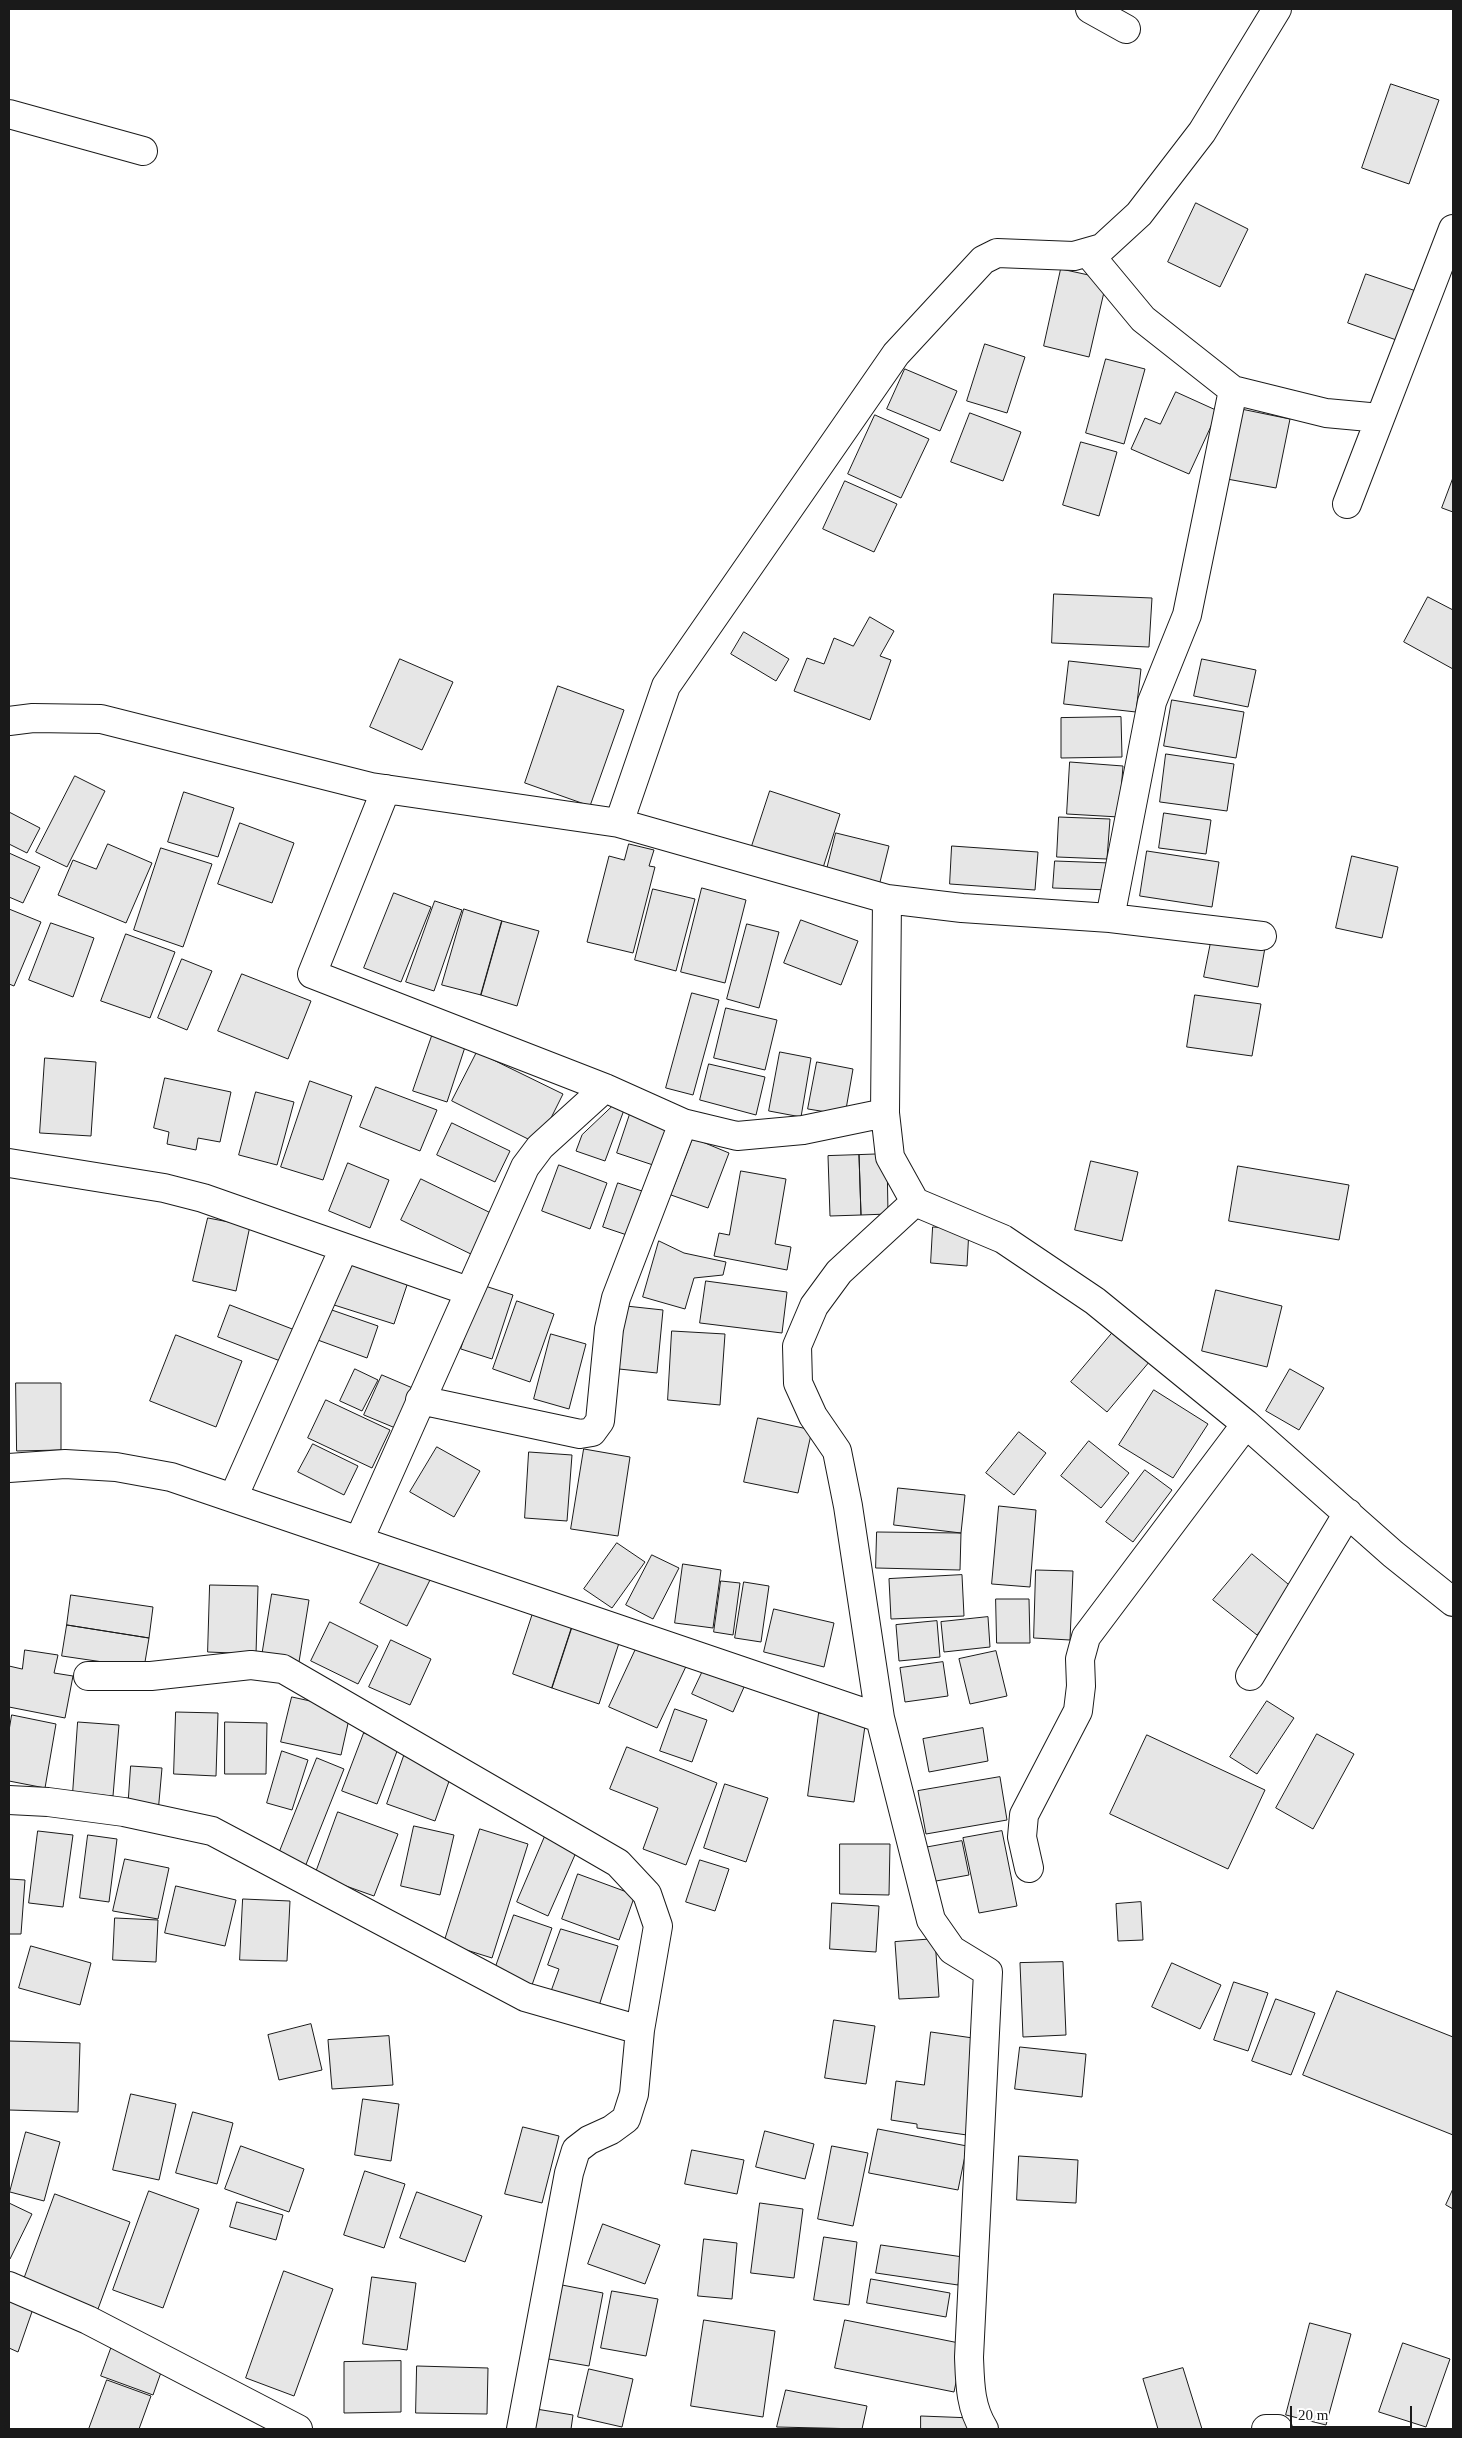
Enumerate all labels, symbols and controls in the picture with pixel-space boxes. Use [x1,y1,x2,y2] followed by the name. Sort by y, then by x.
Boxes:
[1292,2396,1414,2428] scale bar
[1298,2407,1328,2423] text: 20 m

